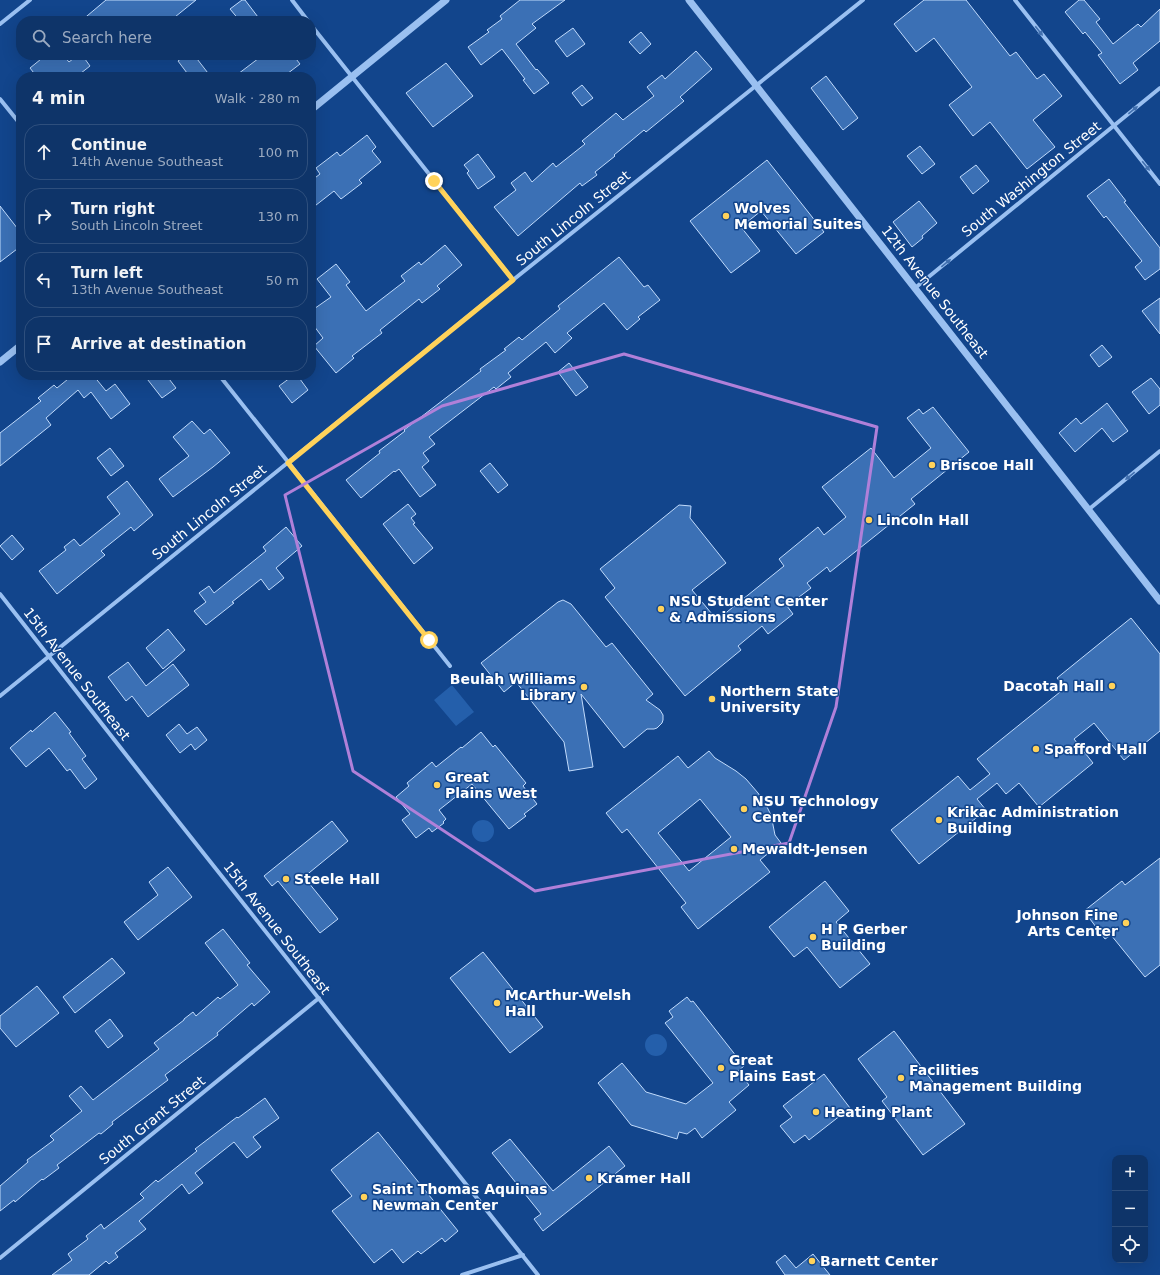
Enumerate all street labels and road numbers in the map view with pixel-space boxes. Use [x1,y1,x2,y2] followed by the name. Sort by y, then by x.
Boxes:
[958,118,1104,240] street label: South Washington Street
[513,167,633,269] street label: South Lincoln Street
[878,223,992,362] street label: 12th Avenue Southeast
[149,461,269,563] street label: South Lincoln Street
[20,605,134,744] street label: 15th Avenue Southeast
[220,859,334,998] street label: 15th Avenue Southeast
[96,1072,209,1168] street label: South Grant Street

